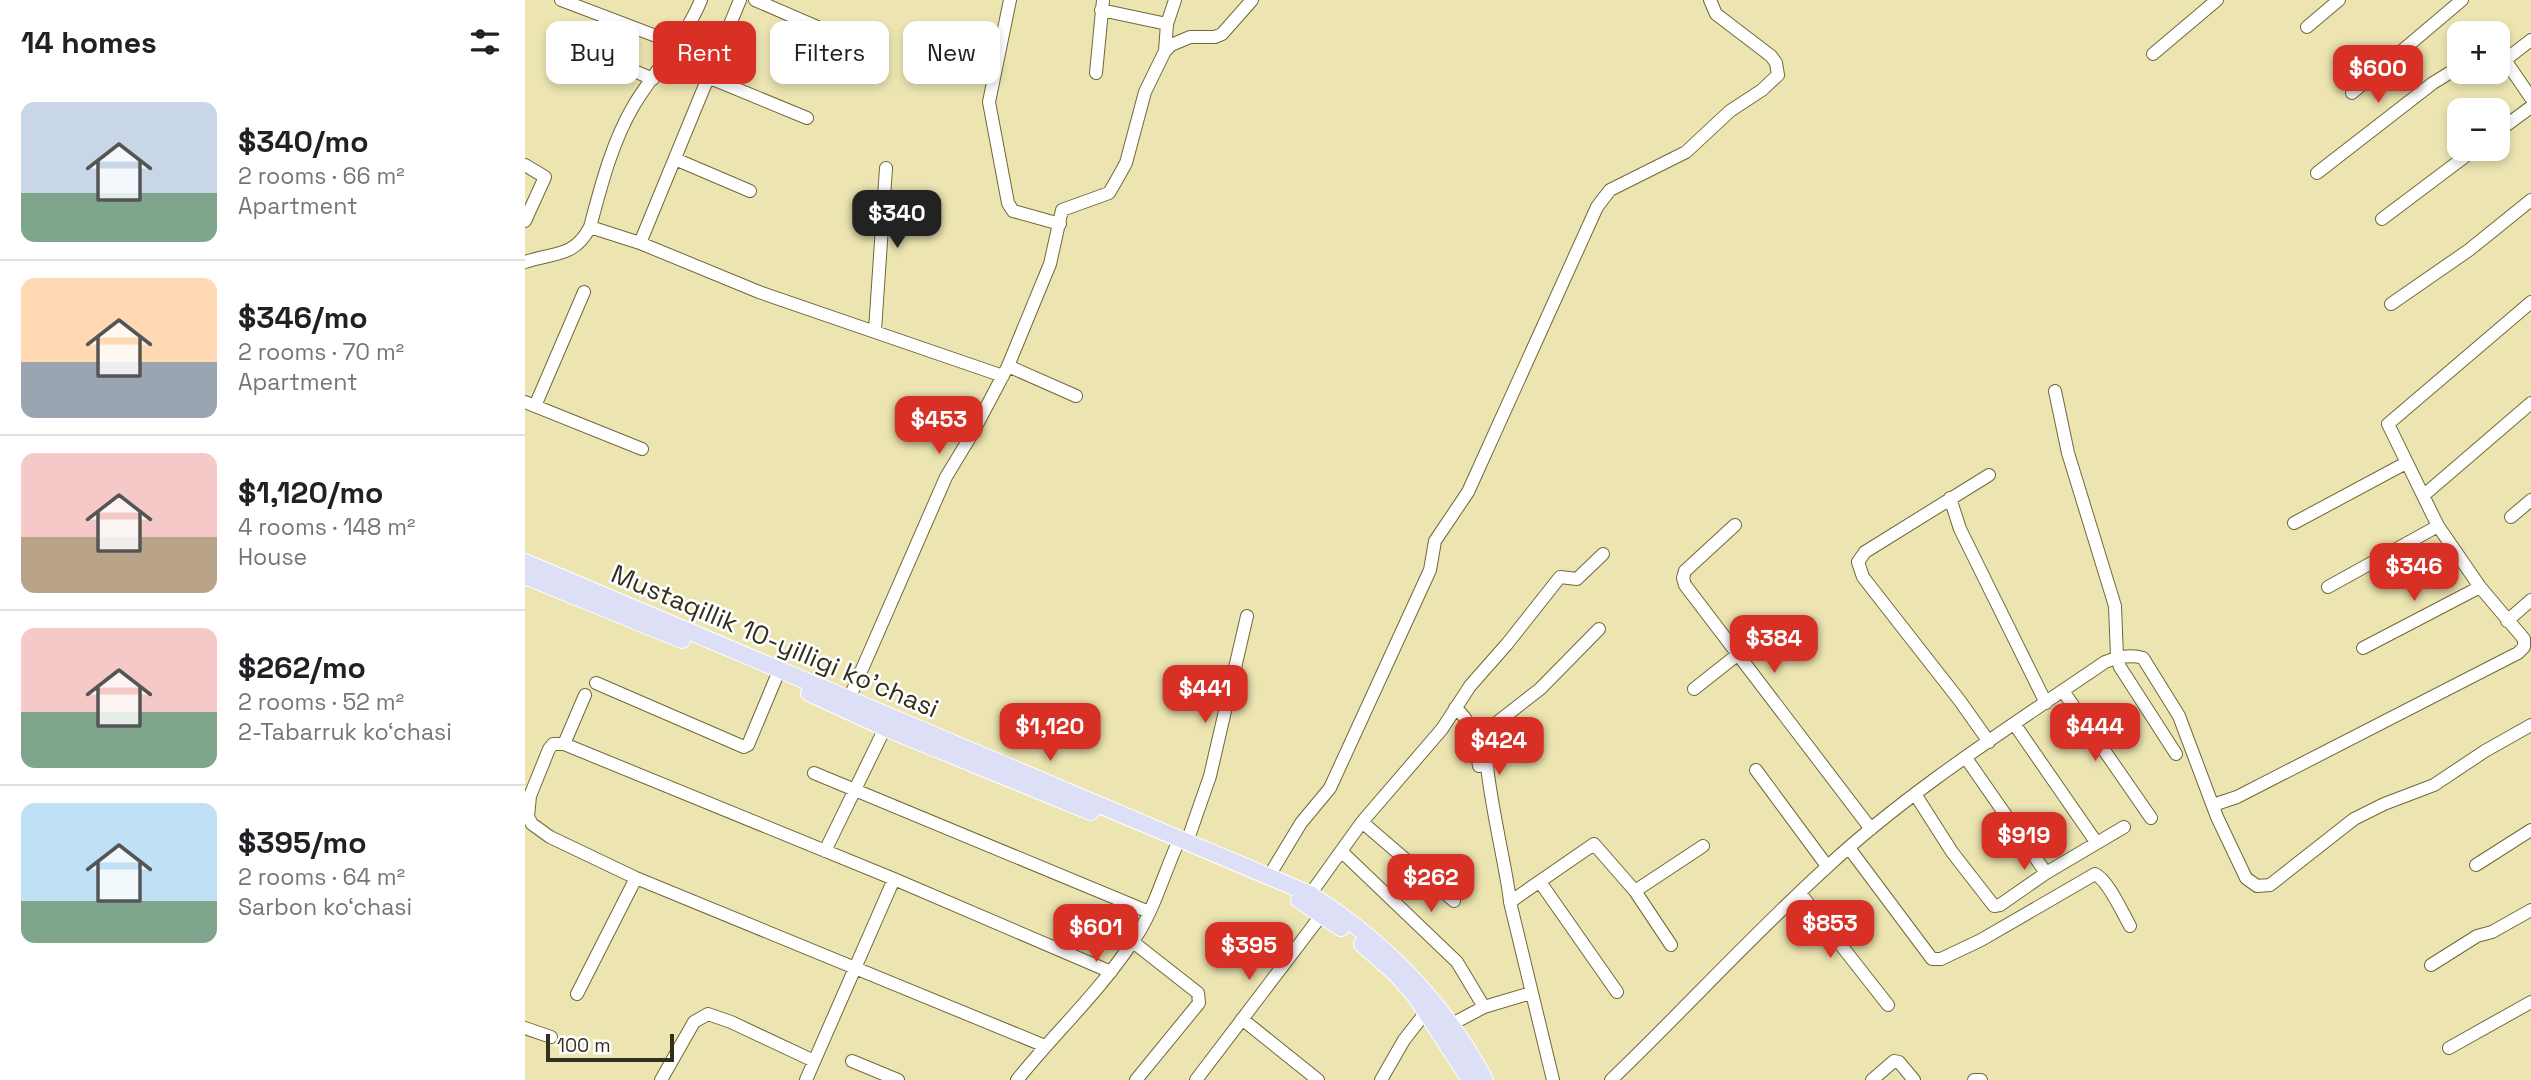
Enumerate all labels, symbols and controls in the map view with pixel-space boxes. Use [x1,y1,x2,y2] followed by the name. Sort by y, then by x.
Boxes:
[546,21,639,84] chip: Buy
[653,21,756,84] chip: Rent
[770,21,889,84] chip: Filters
[903,21,1000,84] chip: New
[2447,21,2510,161] map controls
[2447,21,2510,84] button: +
[21,23,157,62] text: 14 homes
[466,23,504,61] icon: filters
[2337,46,2419,105] pin: $600
[2349,53,2407,83] text: $600
[2447,98,2510,161] button: −
[238,122,369,161] text: $340/mo
[77,130,161,214] icon: home
[238,161,405,191] text: 2 rooms · 66 m²
[856,190,938,250] pin: $340
[238,191,358,221] text: Apartment
[868,198,926,228] text: $340
[238,298,368,337] text: $346/mo
[77,306,161,390] icon: home
[238,337,404,367] text: 2 rooms · 70 m²
[238,367,358,397] text: Apartment
[898,396,980,456] pin: $453
[911,404,967,434] text: $453
[238,473,383,512] text: $1,120/mo
[77,481,161,565] icon: home
[238,512,415,542] text: 4 rooms · 148 m²
[238,542,307,572] text: House
[2373,544,2455,603] pin: $346
[2386,551,2442,581] text: $346
[606,557,944,725] street label: Mustaqillik 10-yilligi ko'chasi
[1733,616,1815,675] pin: $384
[1746,623,1802,653] text: $384
[238,648,366,687] text: $262/mo
[77,656,161,740] icon: home
[1164,666,1246,725] pin: $441
[1179,673,1231,703] text: $441
[238,687,404,717] text: 2 rooms · 52 m²
[993,704,1107,763] pin: $1,120
[2054,704,2136,763] pin: $444
[1016,711,1084,741] text: $1,120
[2066,711,2124,741] text: $444
[238,717,452,747] text: 2-Tabarruk koʻchasi
[1458,718,1540,777] pin: $424
[1471,725,1527,755] text: $424
[1983,812,2065,872] pin: $919
[1998,820,2050,850] text: $919
[238,823,367,862] text: $395/mo
[77,831,161,915] icon: home
[1390,855,1472,914] pin: $262
[238,862,405,892] text: 2 rooms · 64 m²
[1403,862,1459,892] text: $262
[238,892,412,922] text: Sarbon koʻchasi
[1789,900,1871,960] pin: $853
[1055,904,1137,964] pin: $601
[1802,908,1858,938] text: $853
[1069,912,1123,942] text: $601
[1208,922,1290,982] pin: $395
[1221,930,1277,960] text: $395
[546,1031,674,1063] scale bar
[557,1033,611,1058] text: 100 m

